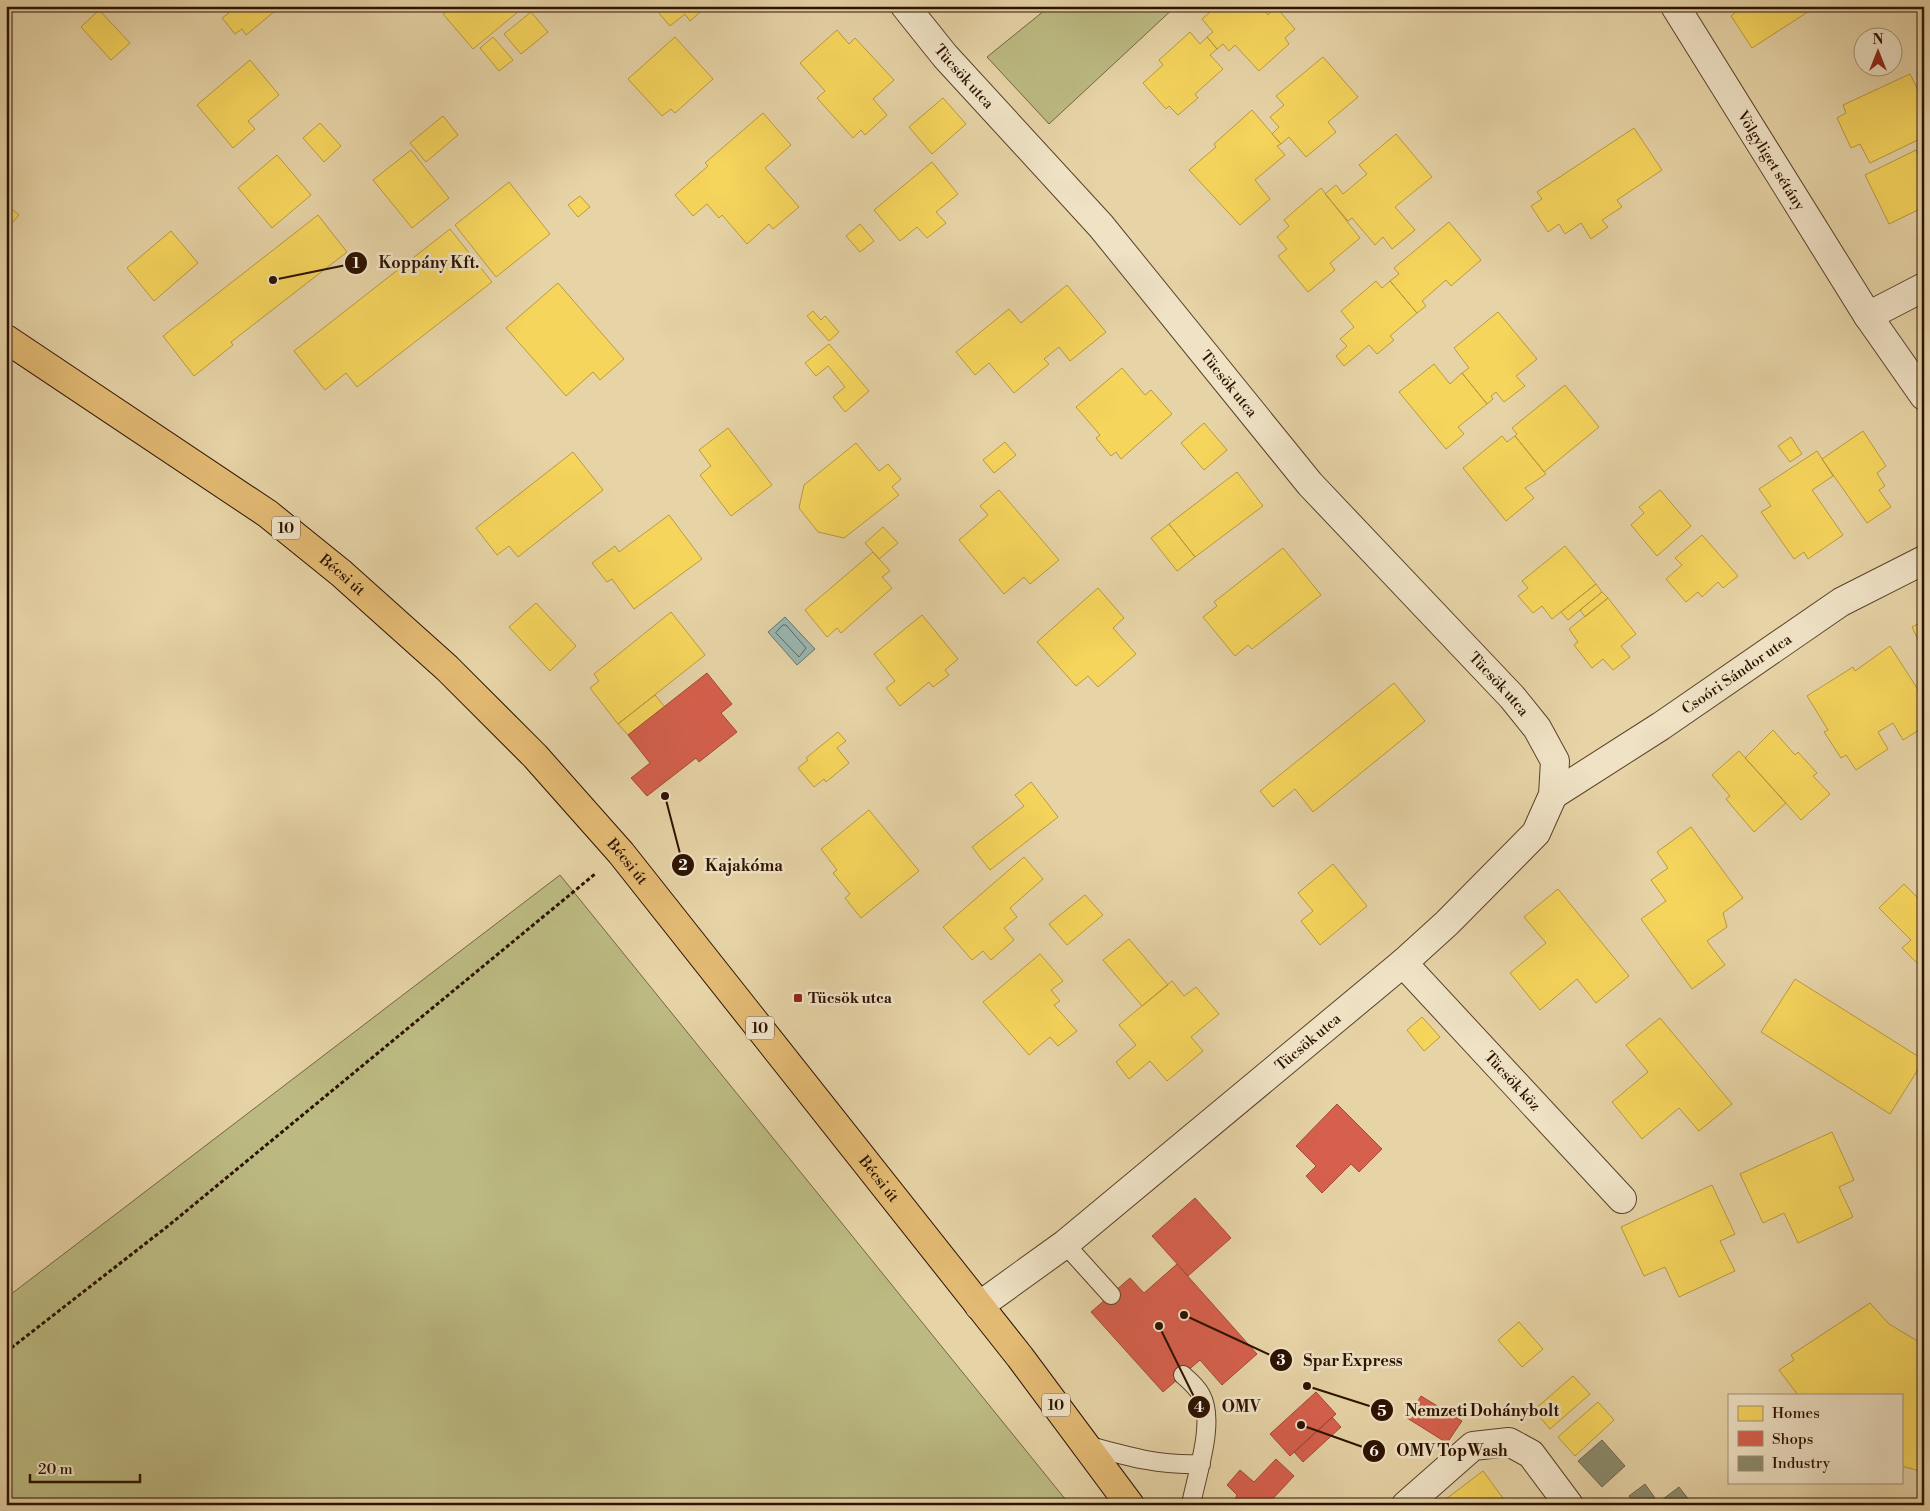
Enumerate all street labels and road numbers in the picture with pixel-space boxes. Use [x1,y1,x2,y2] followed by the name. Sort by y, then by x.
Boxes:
[930,41,998,113] street label: Tücsök utca
[1732,107,1809,215] street label: Völgyliget sétány
[1196,347,1261,422] street label: Tücsök utca
[272,516,300,540] road number: 10
[314,550,369,600] street label: Bécsi út
[1678,630,1796,719] street label: Csoóri Sándor utca
[1464,648,1533,721] street label: Tücsök utca
[602,834,652,889] street label: Bécsi út
[1271,1009,1345,1075] street label: Tücsök utca
[746,1016,774,1040] road number: 10
[1480,1048,1545,1115] street label: Tücsök köz
[854,1151,903,1207] street label: Bécsi út
[1042,1394,1070,1416] road number: 10

